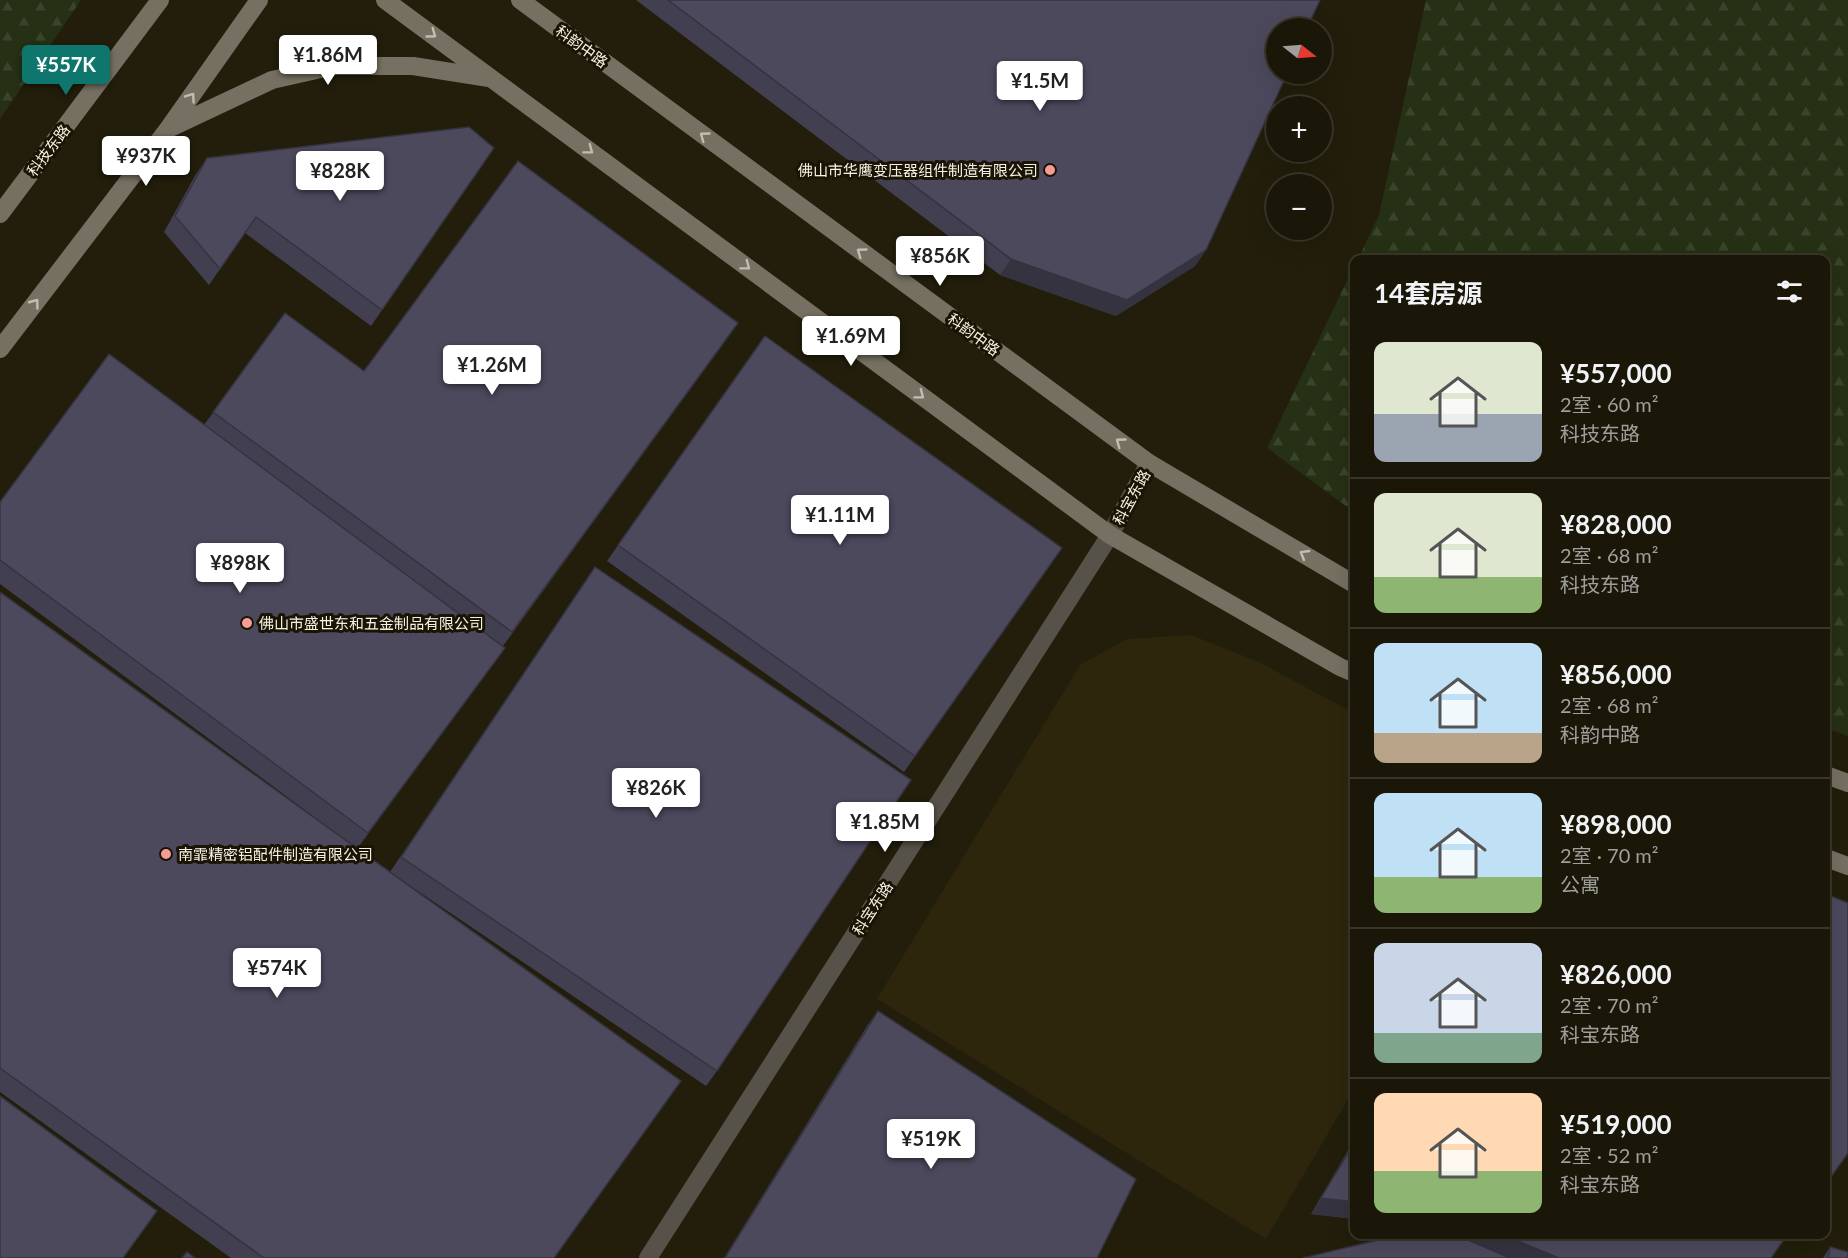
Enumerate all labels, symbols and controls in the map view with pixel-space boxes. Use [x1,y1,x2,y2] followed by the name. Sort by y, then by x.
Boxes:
[1266,18,1332,84] north arrow
[1266,18,1332,240] map controls
[552,21,612,71] street label: 科韵中路
[426,27,437,38] one-way arrow
[279,35,377,86] pin: ¥1.86M
[293,42,363,66] text: ¥1.86M
[24,45,108,96] pin: ¥557K
[36,52,96,76] text: ¥557K
[998,61,1082,112] pin: ¥1.5M
[1011,68,1069,92] text: ¥1.5M
[184,92,195,103] one-way arrow
[1266,96,1332,162] button: +
[23,121,73,179] street label: 科技东路
[700,132,711,143] one-way arrow
[104,136,188,187] pin: ¥937K
[116,143,176,167] text: ¥937K
[583,143,594,154] one-way arrow
[298,151,382,202] pin: ¥828K
[310,158,370,182] text: ¥828K
[798,161,1038,179] place label: 佛山市华鹰变压器组件制造有限公司
[1043,163,1057,177] marker: 佛山市华鹰变压器组件制造有限公司
[1266,174,1332,240] button: −
[898,236,982,287] pin: ¥856K
[910,243,970,267] text: ¥856K
[857,248,868,259] one-way arrow
[739,259,750,270] one-way arrow
[1773,275,1806,308] icon: filters
[1374,277,1482,309] text: 14套房源
[28,298,39,309] one-way arrow
[944,309,1004,359] street label: 科韵中路
[802,316,900,367] pin: ¥1.69M
[816,323,886,347] text: ¥1.69M
[443,345,541,396] pin: ¥1.26M
[457,352,527,376] text: ¥1.26M
[1560,357,1672,389] text: ¥557,000
[1422,366,1494,438] icon: home
[913,387,924,398] one-way arrow
[1560,392,1659,416] text: 2室 · 60 m²
[1560,421,1640,445] text: 科技东路
[1115,438,1126,449] one-way arrow
[1109,466,1153,528] street label: 科宝东路
[791,495,889,546] pin: ¥1.11M
[805,502,875,526] text: ¥1.11M
[1560,508,1672,540] text: ¥828,000
[1422,517,1494,589] icon: home
[198,543,282,594] pin: ¥898K
[1560,543,1659,567] text: 2室 · 68 m²
[210,550,270,574] text: ¥898K
[1300,550,1310,562] one-way arrow
[1560,572,1640,596] text: 科技东路
[259,614,484,632] place label: 佛山市盛世东和五金制品有限公司
[240,616,254,630] marker: 佛山市盛世东和五金制品有限公司
[1560,658,1672,690] text: ¥856,000
[1422,667,1494,739] icon: home
[1560,693,1659,717] text: 2室 · 68 m²
[1560,722,1640,746] text: 科韵中路
[614,768,698,819] pin: ¥826K
[626,775,686,799] text: ¥826K
[836,802,934,853] pin: ¥1.85M
[1560,808,1672,840] text: ¥898,000
[850,809,920,833] text: ¥1.85M
[1422,817,1494,889] icon: home
[1560,843,1659,867] text: 2室 · 70 m²
[178,845,373,863] place label: 南霏精密铝配件制造有限公司
[159,847,173,861] marker: 南霏精密铝配件制造有限公司
[1560,872,1600,896] text: 公寓
[848,878,896,938] street label: 科宝东路
[235,948,319,999] pin: ¥574K
[247,955,307,979] text: ¥574K
[1560,958,1672,990] text: ¥826,000
[1422,967,1494,1039] icon: home
[1560,993,1659,1017] text: 2室 · 70 m²
[1560,1022,1640,1046] text: 科宝东路
[1560,1108,1672,1140] text: ¥519,000
[1422,1117,1494,1189] icon: home
[889,1119,973,1170] pin: ¥519K
[901,1126,961,1150] text: ¥519K
[1560,1143,1659,1167] text: 2室 · 52 m²
[1560,1172,1640,1196] text: 科宝东路

